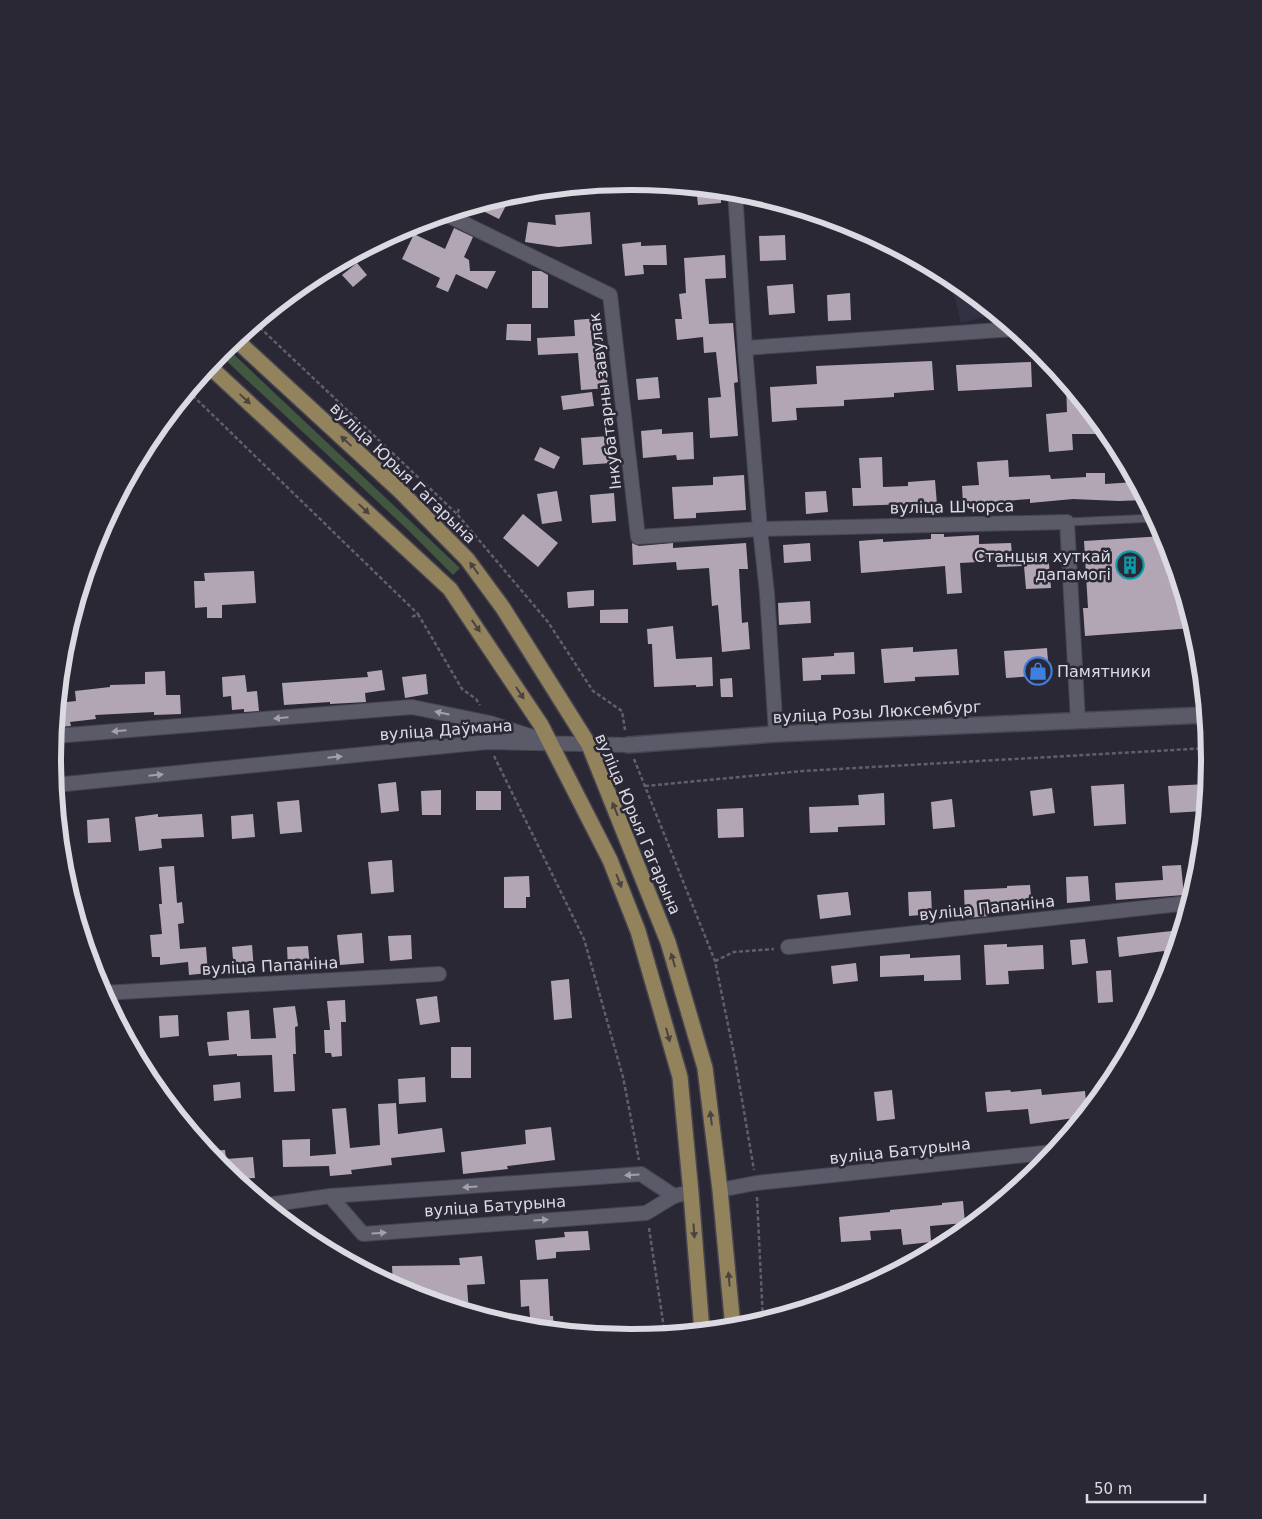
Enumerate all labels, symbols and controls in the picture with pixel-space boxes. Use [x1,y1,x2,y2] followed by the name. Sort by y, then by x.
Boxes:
[585,311,625,491] street label: Інкубатарны завулак
[239,393,251,405] one-way arrow
[326,398,480,548] street label: вуліца Юрыя Гагарына
[340,436,353,447] one-way arrow
[890,496,1014,518] street label: вуліца Шчорса
[358,504,371,515] one-way arrow
[974,547,1111,584] place label: Станцыя хуткай дапамогі
[1115,550,1145,580] building icon: Станцыя хуткай дапамогі
[469,561,479,575] one-way arrow
[471,619,481,633] one-way arrow
[1023,656,1053,686] shop icon: Памятники
[1057,662,1151,681] place label: Памятники
[516,686,525,700] one-way arrow
[772,697,982,727] street label: вуліца Розы Люксембург
[435,709,450,717] one-way arrow
[273,714,289,722] one-way arrow
[379,716,513,744] street label: вуліца Даўмана
[111,727,127,735] one-way arrow
[591,731,685,917] street label: вуліца Юрыя Гагарына
[327,753,343,761] one-way arrow
[148,771,164,779] one-way arrow
[611,801,619,816] one-way arrow
[615,874,623,889] one-way arrow
[918,891,1056,925] street label: вуліца Папаніна
[201,953,339,979] street label: вуліца Папаніна
[669,953,677,968] one-way arrow
[665,1028,673,1043] one-way arrow
[707,1110,715,1126] one-way arrow
[828,1134,972,1168] street label: вуліца Батурына
[623,1171,639,1179] one-way arrow
[461,1183,477,1191] one-way arrow
[424,1192,566,1220] street label: вуліца Батурына
[534,1216,550,1224] one-way arrow
[691,1223,699,1239] one-way arrow
[372,1228,388,1236] one-way arrow
[724,1271,732,1287] one-way arrow
[1087,1472,1204,1504] scale bar
[1094,1480,1132,1498] text: 50 m

